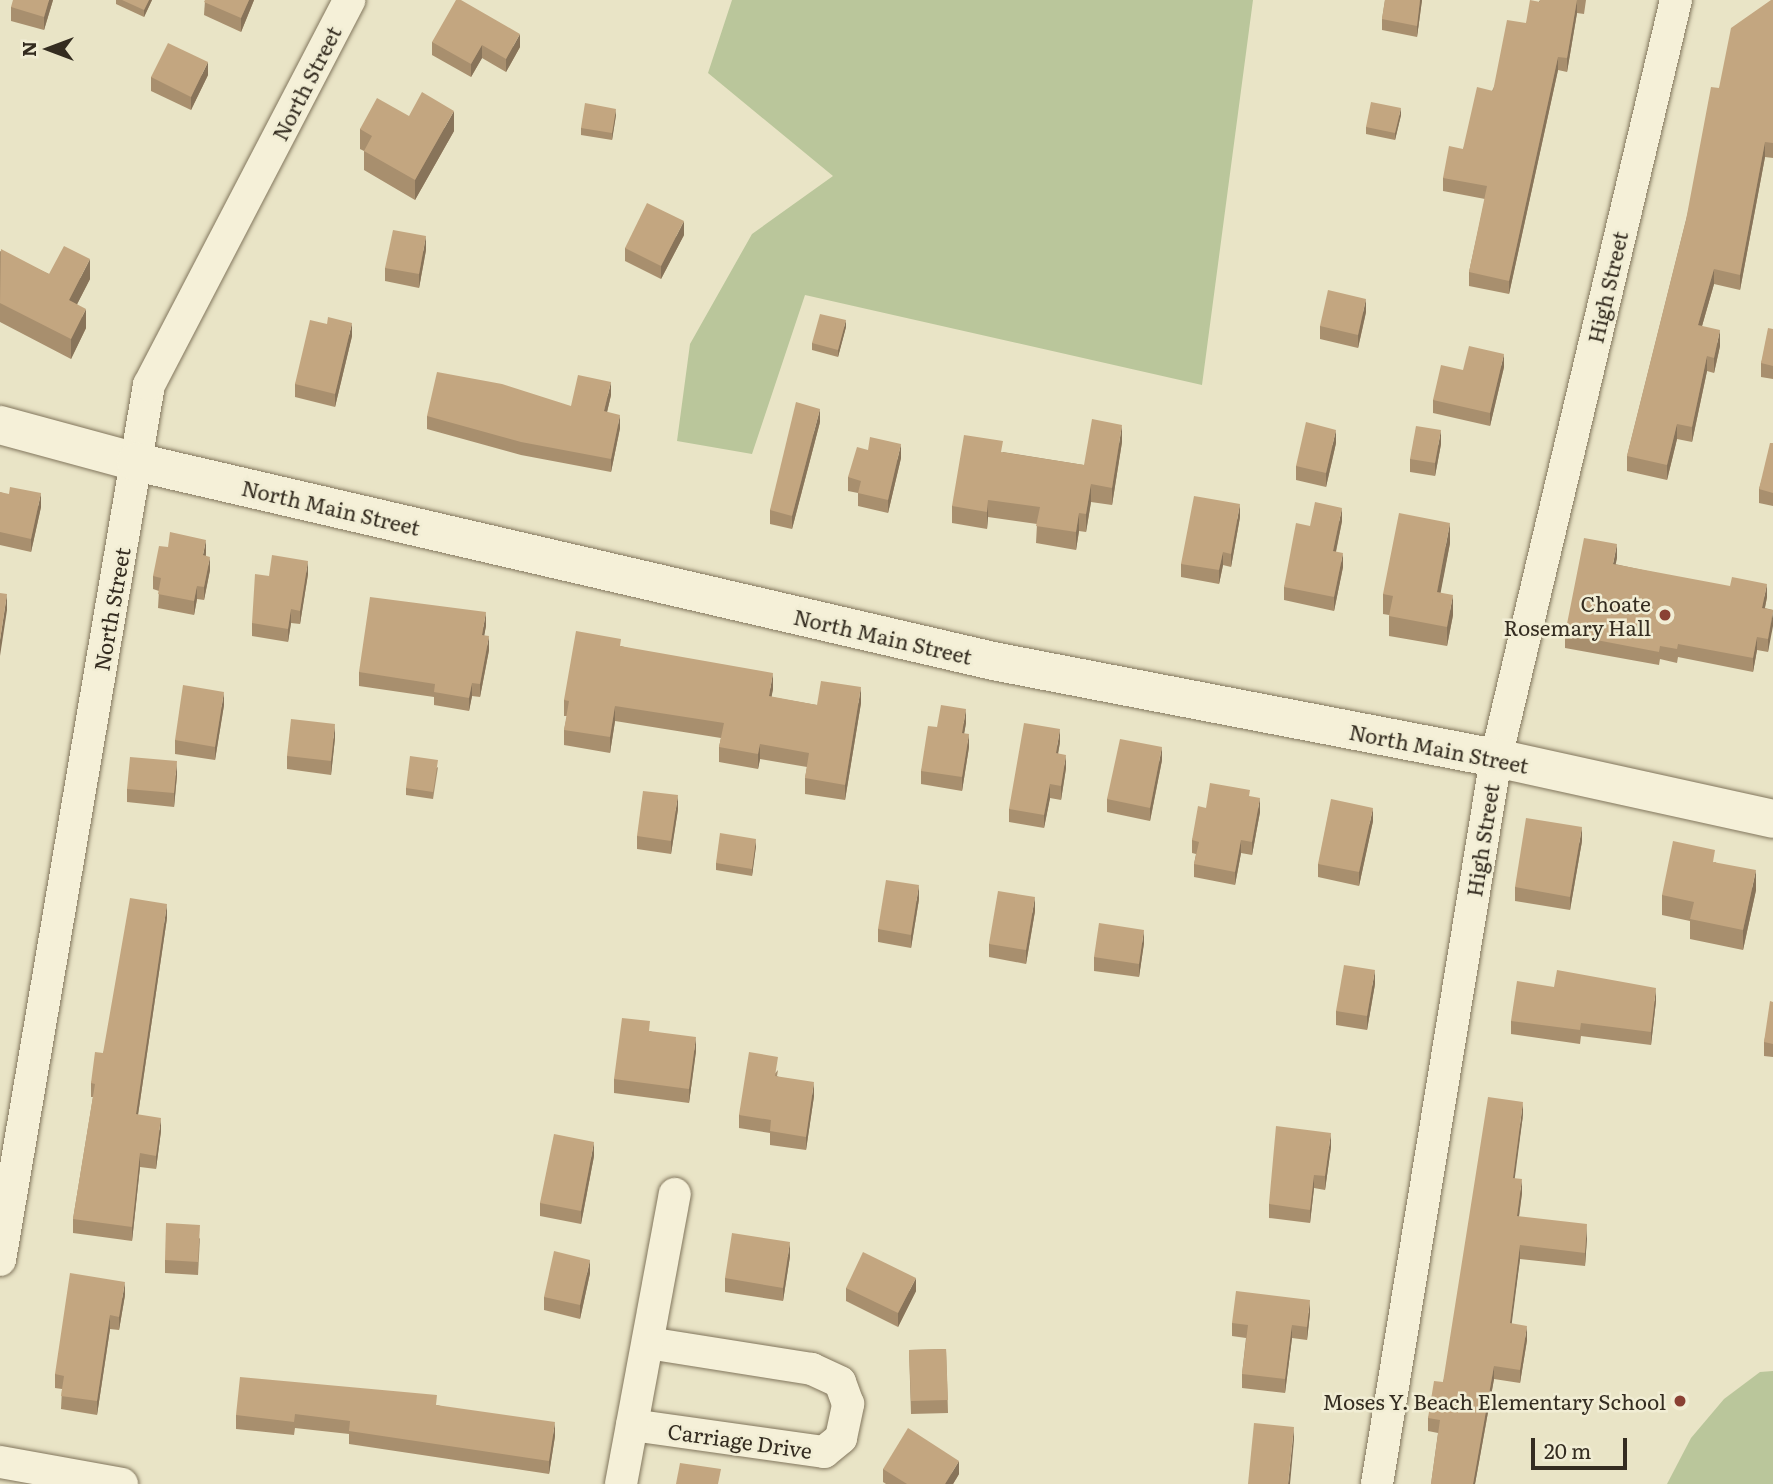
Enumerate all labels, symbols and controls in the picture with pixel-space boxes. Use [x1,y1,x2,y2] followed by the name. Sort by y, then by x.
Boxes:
[14,14,84,84] north arrow
[266,22,346,144] street label: North Street
[14,41,42,57] text: N
[1582,228,1632,346] street label: High Street
[239,474,423,540] street label: North Main Street
[88,545,134,673] street label: North Street
[1504,590,1651,640] place label: Choate Rosemary Hall
[791,603,975,669] street label: North Main Street
[1657,607,1673,623] marker: Choate Rosemary Hall
[1347,718,1531,778] street label: North Main Street
[1461,782,1503,898] street label: High Street
[1322,1388,1666,1414] place label: Moses Y. Beach Elementary School
[1672,1393,1688,1409] marker: Moses Y. Beach Elementary School
[666,1417,814,1463] street label: Carriage Drive
[1535,1424,1631,1468] scale bar
[1544,1434,1591,1465] text: 20 m

